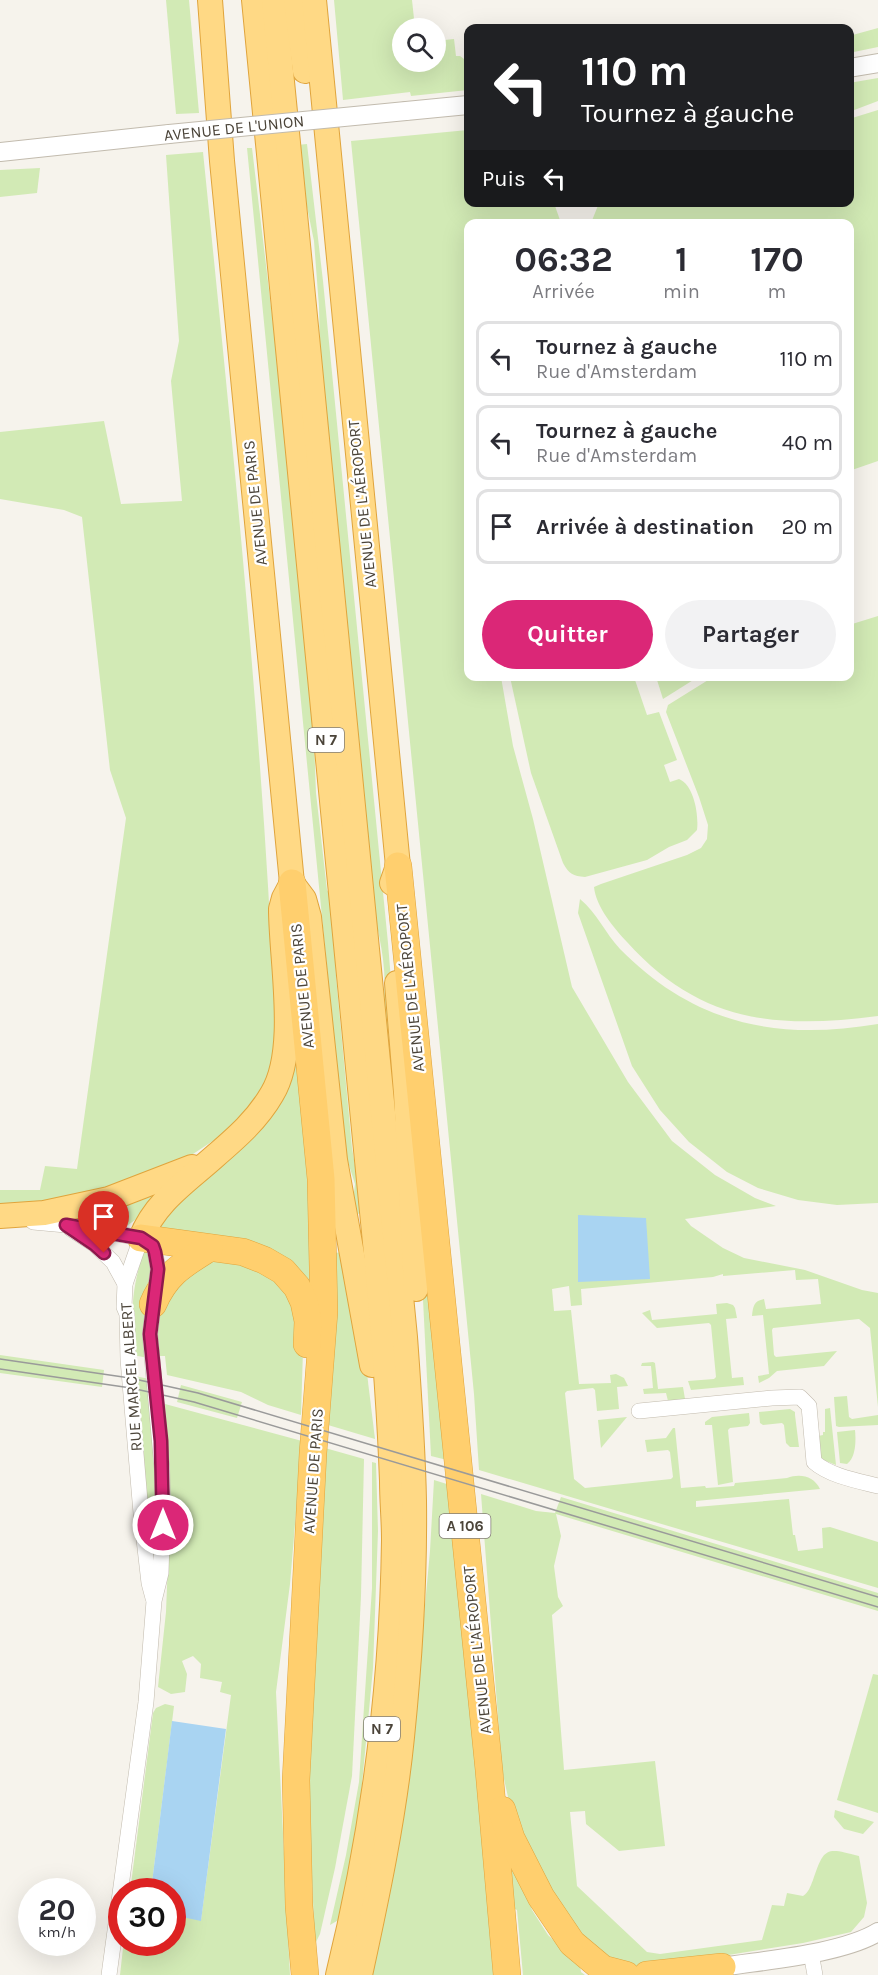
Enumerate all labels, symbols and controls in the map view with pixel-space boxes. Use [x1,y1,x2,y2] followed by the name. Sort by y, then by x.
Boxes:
[392,18,446,72] map controls
[392,18,446,72] button: search
[581,46,688,96] text: 110 m
[482,48,560,126] icon: left
[581,97,794,129] text: Tournez à gauche
[163,111,305,145] street label: AVENUE DE L'UNION
[538,162,571,195] icon: left
[482,166,526,192] text: Puis
[514,238,613,280] text: 06:32
[675,238,688,280] text: 1
[750,238,804,280] text: 170
[532,280,595,303] text: Arrivée
[663,280,700,303] text: min
[768,280,786,303] text: m
[536,334,717,360] text: Tournez à gauche
[485,342,518,375] icon: left
[780,346,833,372] text: 110 m
[536,360,697,383] text: Rue d'Amsterdam
[536,418,717,444] text: Tournez à gauche
[344,419,380,589] street label: AVENUE DE L'AÉROPORT
[485,426,518,459] icon: left
[782,430,833,456] text: 40 m
[239,440,271,566] street label: AVENUE DE PARIS
[536,444,697,467] text: Rue d'Amsterdam
[485,510,518,543] icon: arrive
[536,514,754,540] text: Arrivée à destination
[781,514,833,540] text: 20 m
[482,600,653,669] button: Quitter
[665,600,836,669] button: Partager
[308,728,344,752] road number: N 7
[392,903,428,1073] street label: AVENUE DE L'AÉROPORT
[286,923,318,1049] street label: AVENUE DE PARIS
[78,1191,129,1253] pin
[87,1200,120,1233] icon: arrive
[116,1302,146,1452] street label: RUE MARCEL ALBERT
[299,1408,327,1534] street label: AVENUE DE PARIS
[131,1493,195,1557] position arrow
[440,1514,490,1538] road number: A 106
[459,1565,495,1735] street label: AVENUE DE L'AÉROPORT
[364,1717,400,1741] road number: N 7
[108,1878,186,1956] speed limit sign: 30
[38,1892,76,1928] text: 20
[38,1923,76,1941] text: km/h

